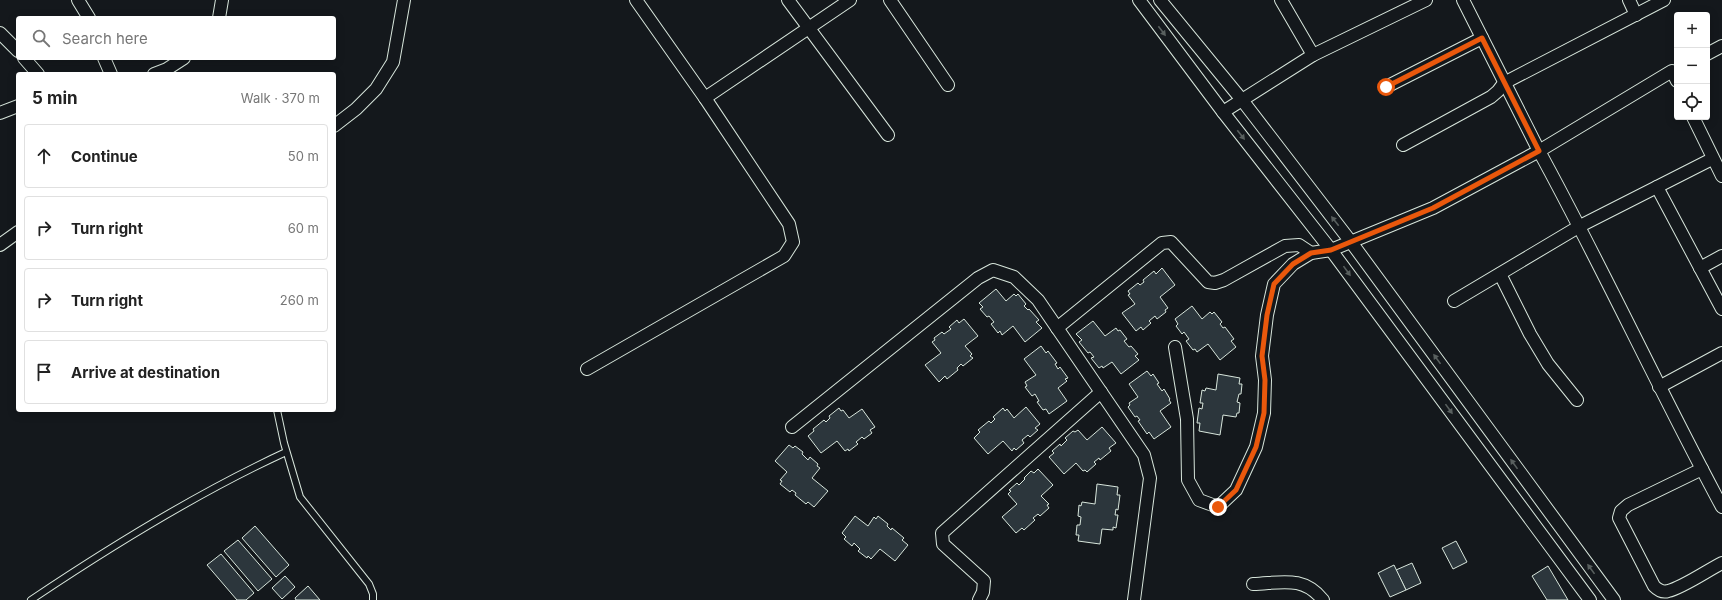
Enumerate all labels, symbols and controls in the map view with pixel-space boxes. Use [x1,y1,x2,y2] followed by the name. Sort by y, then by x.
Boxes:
[1674,12,1710,120] map controls
[1674,12,1710,48] button: +
[16,16,336,60] search box
[1158,26,1167,37] one-way arrow
[30,27,52,49] icon: search
[62,29,148,48] text: Search here
[1674,48,1710,84] button: −
[1377,78,1395,96] route start
[1674,84,1710,120] button: locate
[32,88,78,108] text: 5 min
[241,90,320,106] text: Walk · 370 m
[1237,129,1245,140] one-way arrow
[33,145,55,167] icon: ahead
[71,147,138,166] text: Continue
[288,148,319,164] text: 50 m
[1331,215,1339,226] one-way arrow
[33,217,55,239] icon: right
[71,219,143,238] text: Turn right
[288,220,319,236] text: 60 m
[1342,265,1351,276] one-way arrow
[33,289,55,311] icon: right
[71,291,143,310] text: Turn right
[280,292,319,308] text: 260 m
[1434,354,1442,364] one-way arrow
[33,361,55,383] icon: arrive
[71,363,220,382] text: Arrive at destination
[1445,403,1453,414] one-way arrow
[1510,458,1519,469] one-way arrow
[1209,498,1227,516] route end
[1587,563,1596,574] one-way arrow

